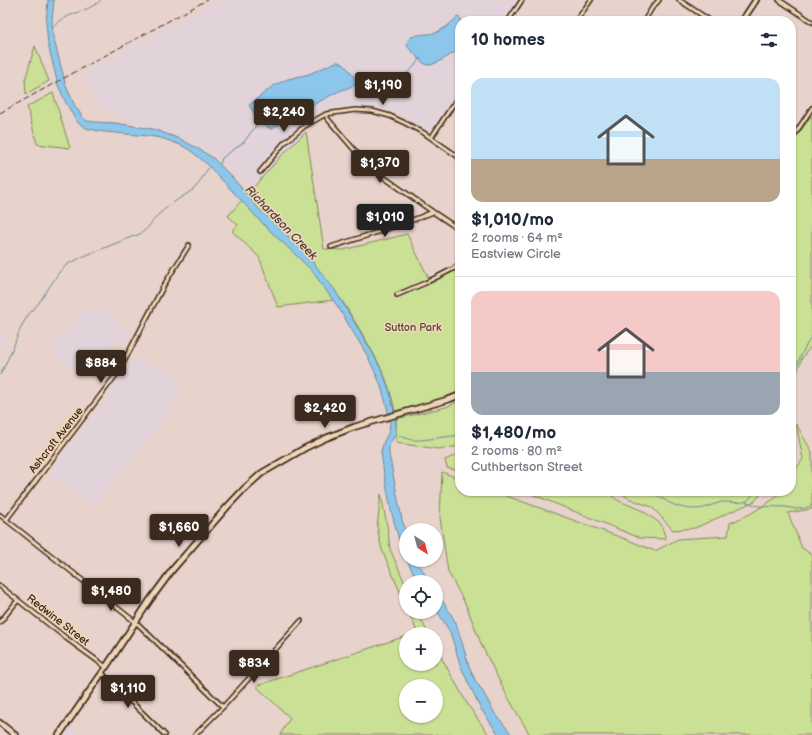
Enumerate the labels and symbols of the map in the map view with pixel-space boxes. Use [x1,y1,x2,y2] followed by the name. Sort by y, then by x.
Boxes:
[350,72,416,106] pin: $1,190
[251,99,317,133] pin: $2,240
[347,150,413,184] pin: $1,370
[242,183,321,264] water label: Richardson Creek
[352,204,418,238] pin: $1,010
[385,321,442,334] park label: Sutton Park
[77,350,125,384] pin: $884
[292,395,358,429] pin: $2,420
[26,404,86,476] street label: Ashcraft Avenue
[146,514,212,548] pin: $1,660
[399,523,443,567] north arrow
[78,578,144,612] pin: $1,480
[24,592,92,649] street label: Redwine Street
[230,650,278,684] pin: $834
[95,675,161,709] pin: $1,110

